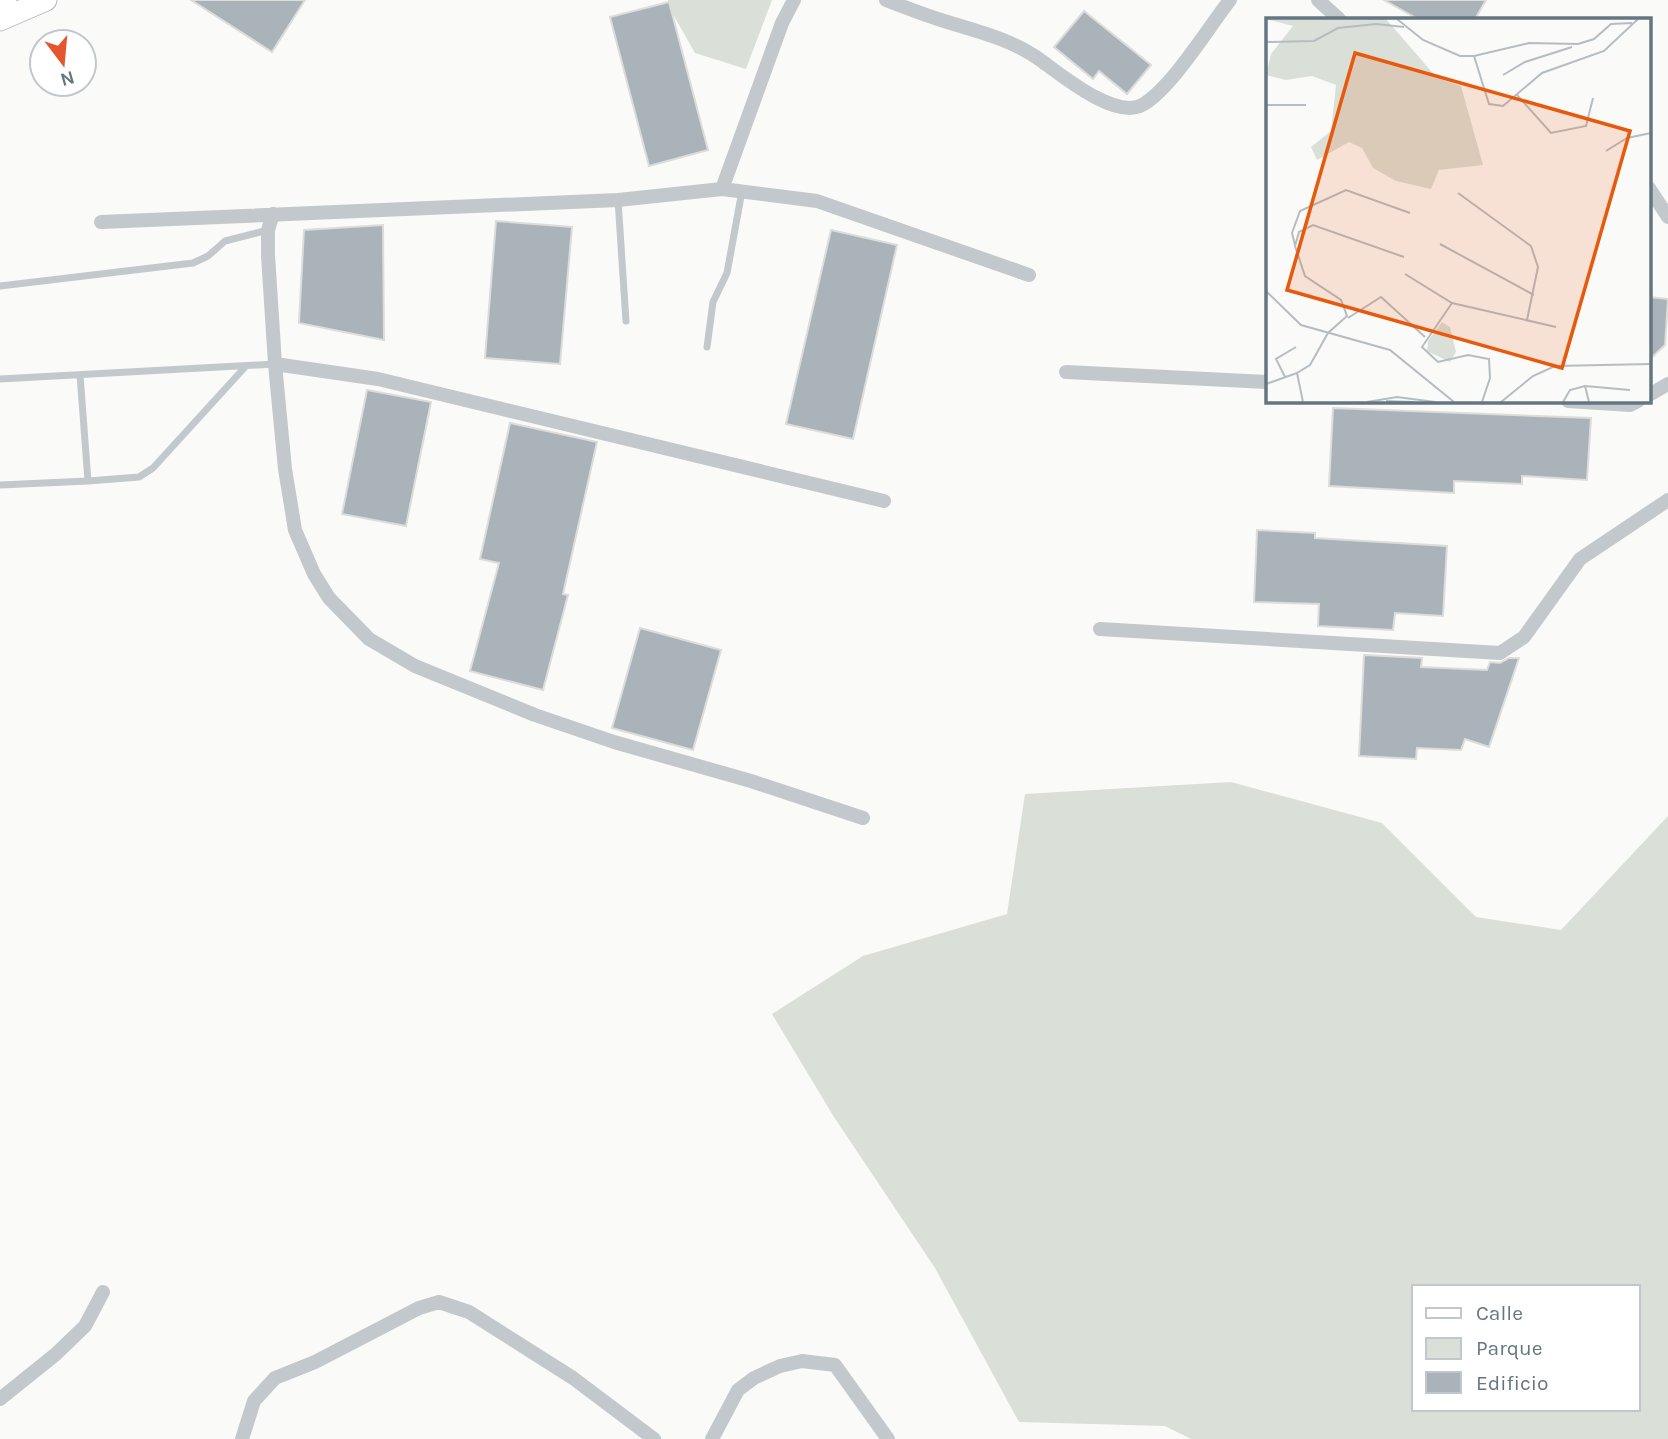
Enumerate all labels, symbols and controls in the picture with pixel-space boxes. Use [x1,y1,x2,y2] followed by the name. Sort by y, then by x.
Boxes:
[1266,18,1650,402] inset map
[28,28,98,98] north arrow
[58,66,77,91] text: N
[1412,1285,1640,1411] legend
[1476,1301,1523,1325] text: Calle
[1476,1336,1543,1360] text: Parque
[1476,1371,1549,1395] text: Edificio

